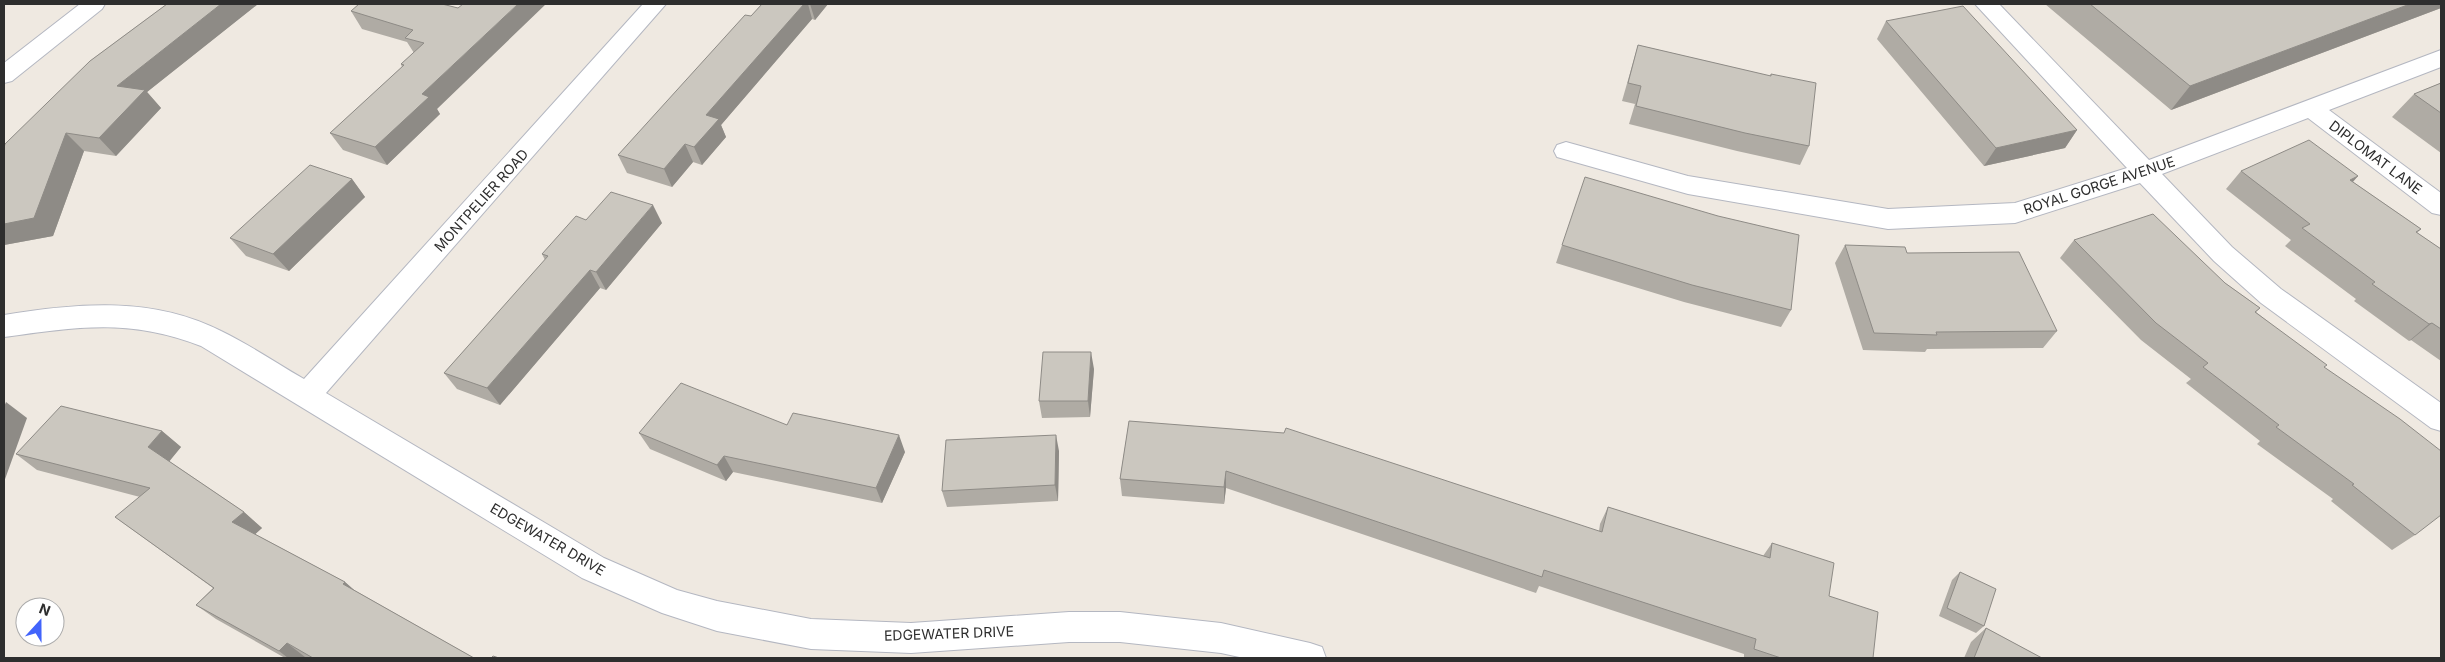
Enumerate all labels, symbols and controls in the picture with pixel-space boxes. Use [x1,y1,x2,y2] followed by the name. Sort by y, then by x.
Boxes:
[2326,117,2426,197] street label: DIPLOMAT LANE
[430,145,532,255] street label: MONTPELIER ROAD
[2021,152,2177,218] street label: ROYAL GORGE AVENUE
[487,499,609,579] street label: EDGEWATER DRIVE
[15,597,65,647] north arrow
[37,600,53,619] text: N
[884,622,1014,644] street label: EDGEWATER DRIVE

